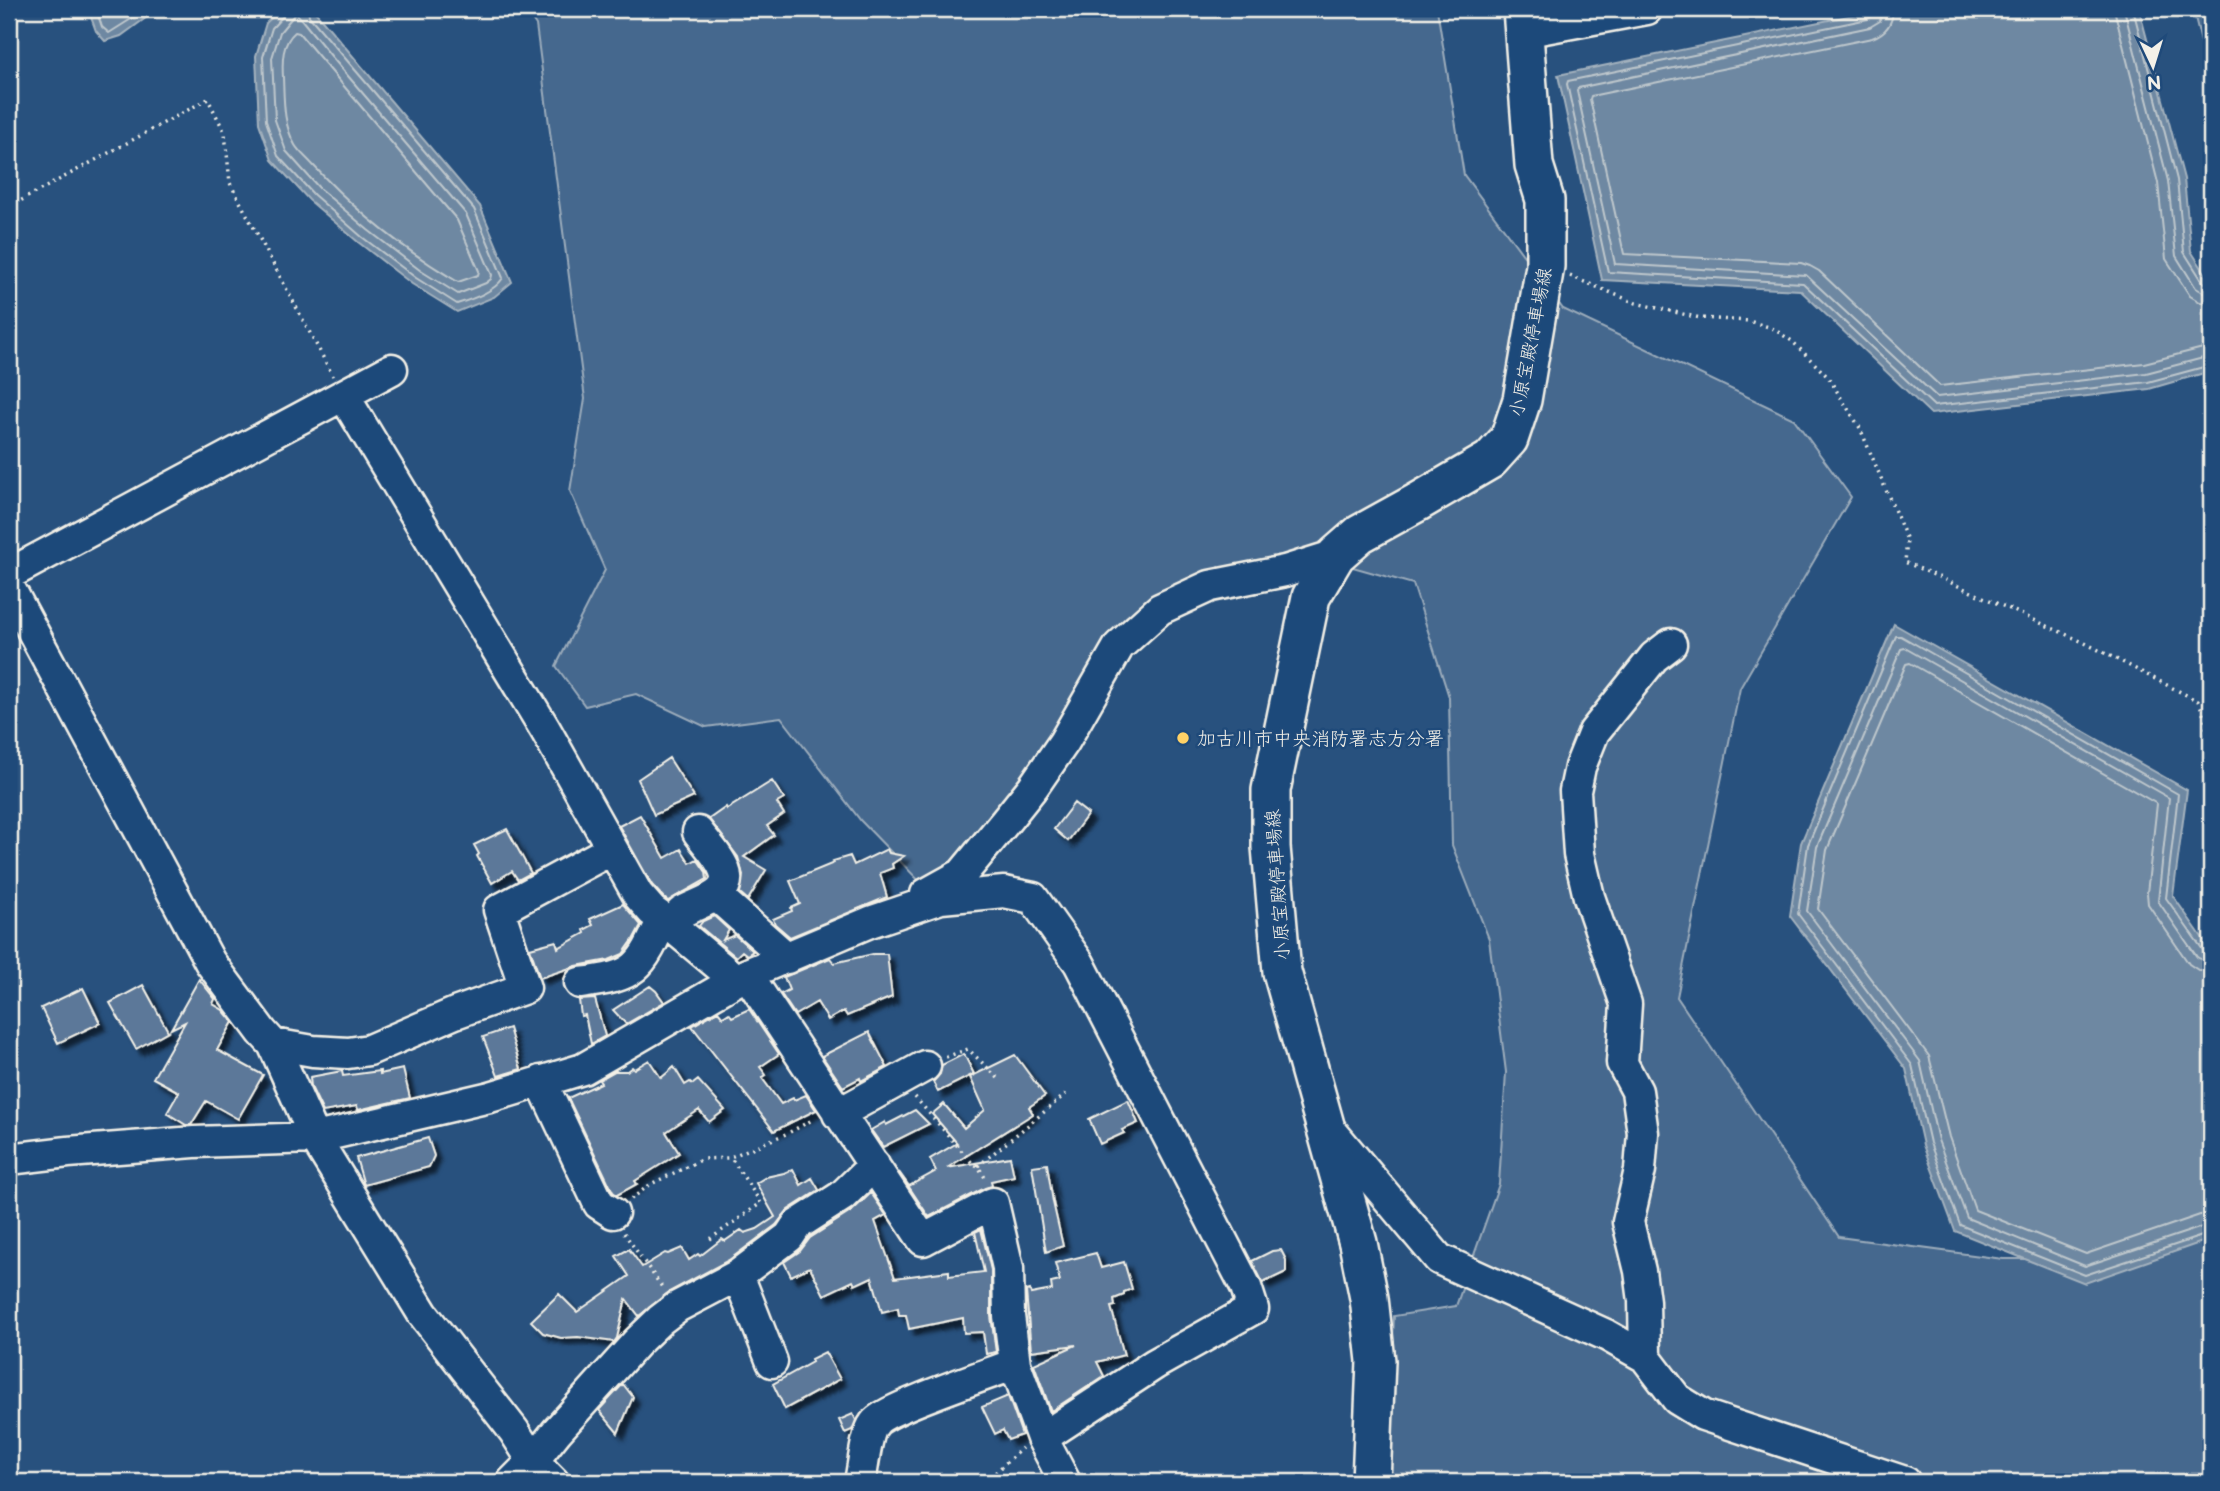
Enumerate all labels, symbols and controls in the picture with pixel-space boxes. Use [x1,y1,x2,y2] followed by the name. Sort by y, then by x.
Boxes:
[2118,32,2188,102] north arrow
[2146,69,2162,93] text: N
[1506,265,1557,419] street label: 小原宝殿停車場線
[1197,728,1444,751] place label: 加古川市中央消防署志方分署
[1175,730,1191,746] marker: 加古川市中央消防署志方分署
[1262,808,1295,962] street label: 小原宝殿停車場線

